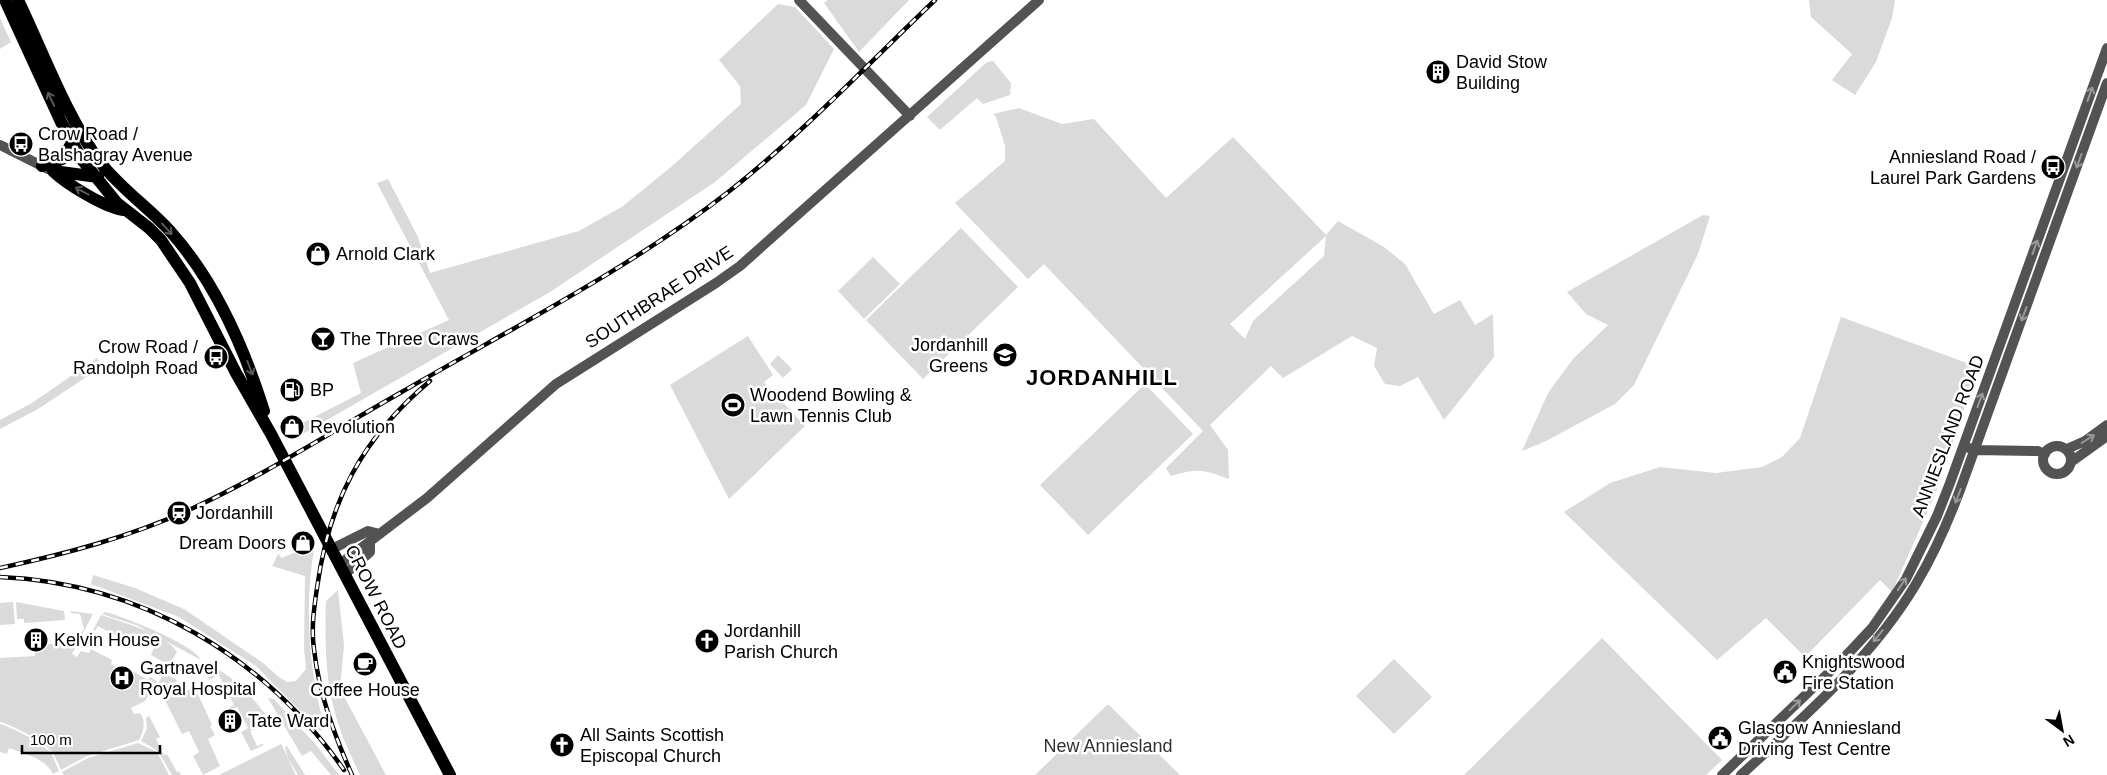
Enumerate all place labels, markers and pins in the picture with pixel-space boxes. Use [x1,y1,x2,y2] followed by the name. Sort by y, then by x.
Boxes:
[1456,52,1548,93] place label: David Stow Building
[1425,59,1451,85] building icon: David Stow Building
[38,124,193,165] place label: Crow Road / Balshagray Avenue
[8,131,34,157] bus stop icon: Crow Road / Balshagray Avenue
[1870,147,2036,188] place label: Anniesland Road / Laurel Park Gardens
[2040,154,2066,180] bus stop icon: Anniesland Road / Laurel Park Gardens
[305,241,331,267] shop icon: Arnold Clark
[336,244,436,264] place label: Arnold Clark
[310,326,336,352] bar icon: The Three Craws
[340,329,479,349] place label: The Three Craws
[911,335,988,376] place label: Jordanhill Greens
[73,337,198,378] place label: Crow Road / Randolph Road
[992,342,1018,368] school or university icon: Jordanhill Greens
[203,344,229,370] bus stop icon: Crow Road / Randolph Road
[279,377,305,403] fuel station icon: BP
[310,380,334,400] place label: BP
[750,385,912,426] place label: Woodend Bowling & Lawn Tennis Club
[720,392,746,418] sports icon: Woodend Bowling & Lawn Tennis Club
[279,414,305,440] shop icon: Revolution
[310,417,395,437] place label: Revolution
[166,500,192,526] station icon: Jordanhill
[196,503,273,523] place label: Jordanhill
[290,530,316,556] shop icon: Dream Doors
[179,533,286,553] place label: Dream Doors
[724,621,838,662] place label: Jordanhill Parish Church
[23,627,49,653] building icon: Kelvin House
[694,628,720,654] church icon: Jordanhill Parish Church
[54,630,160,650] place label: Kelvin House
[352,651,378,677] cafe icon: Coffee House
[1802,652,1905,693] place label: Knightswood Fire Station
[140,658,256,699] place label: Gartnavel Royal Hospital
[1772,659,1798,685] public building icon: Knightswood Fire Station
[109,665,135,691] hospital icon: Gartnavel Royal Hospital
[310,680,420,700] place label: Coffee House
[217,708,243,734] building icon: Tate Ward
[248,711,329,731] place label: Tate Ward
[1738,718,1901,759] place label: Glasgow Anniesland Driving Test Centre
[580,725,724,766] place label: All Saints Scottish Episcopal Church
[1707,725,1733,751] public building icon: Glasgow Anniesland Driving Test Centre
[549,732,575,758] church icon: All Saints Scottish Episcopal Church

